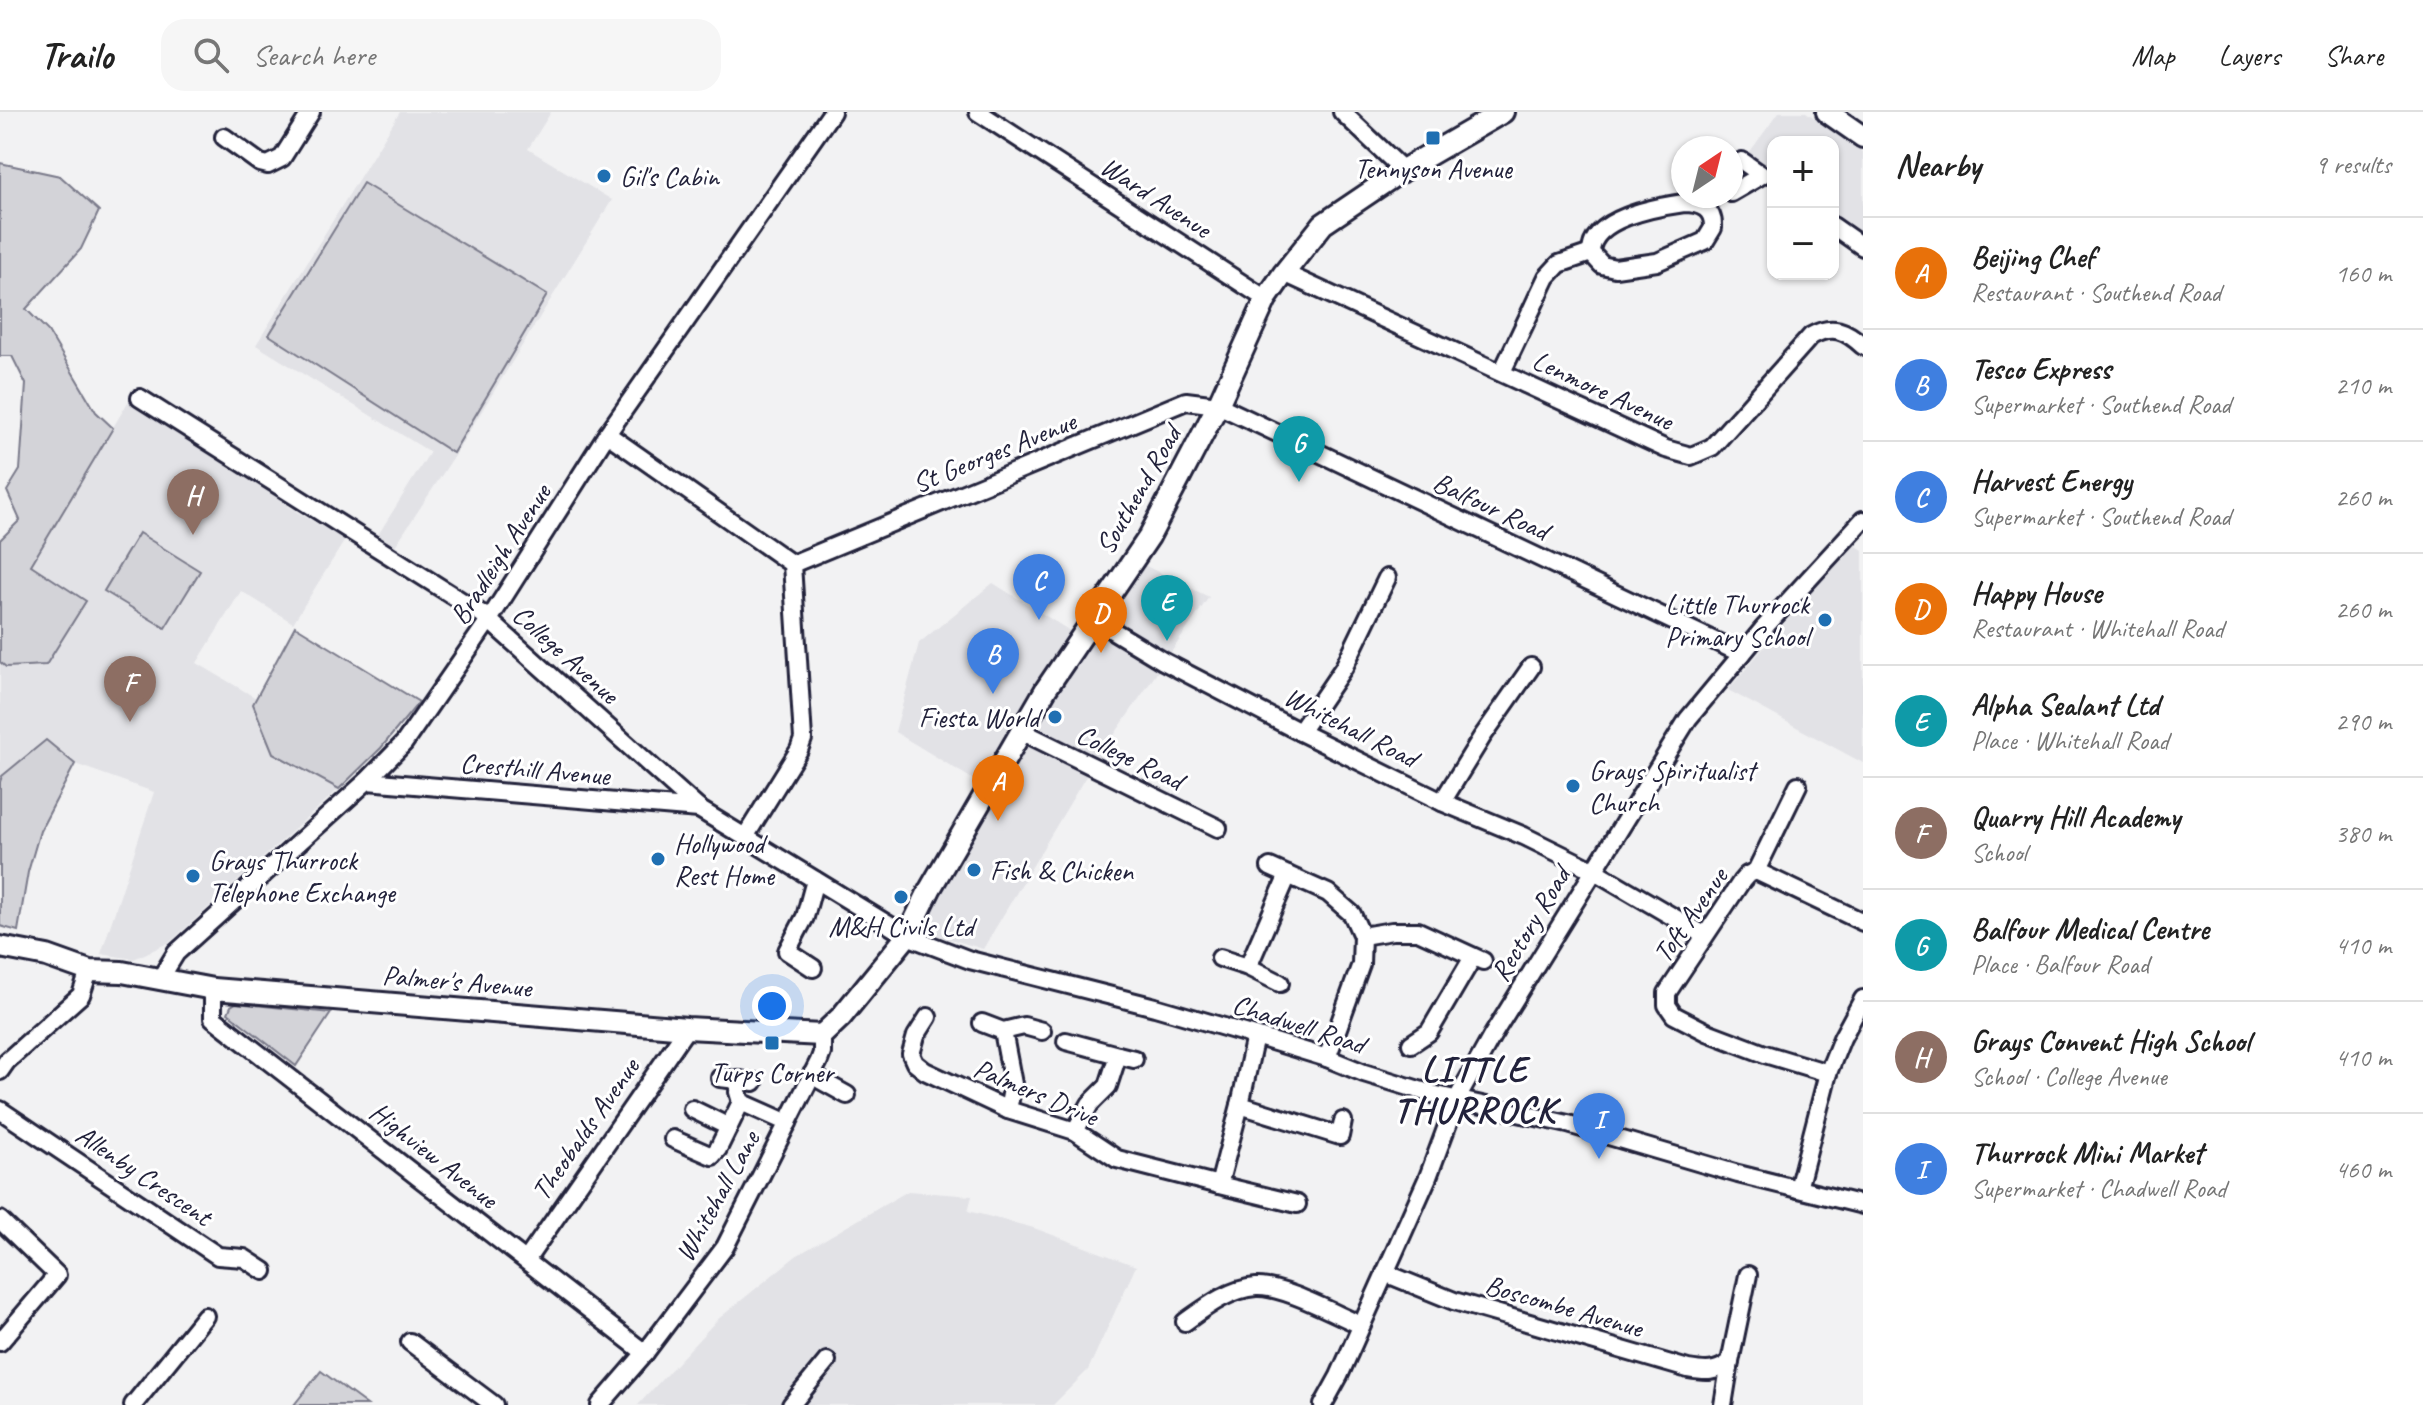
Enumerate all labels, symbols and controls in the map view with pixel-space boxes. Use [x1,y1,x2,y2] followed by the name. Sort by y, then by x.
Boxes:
[161,19,721,91] search box
[40,32,113,79] text: Trailo
[189,33,233,77] icon: search
[253,36,375,74] text: Search here
[2132,38,2175,73] text: Map
[2219,38,2280,73] text: Layers
[2324,38,2383,73] text: Share
[1424,129,1442,147] marker: Tennyson Avenue
[1671,136,1743,208] north arrow
[1767,136,1839,280] map controls
[1767,136,1839,208] button: +
[1895,143,1981,186] text: Nearby
[1094,148,1219,247] street label: Ward Avenue
[2315,148,2391,181] text: 9 results
[1354,151,1513,186] place label: Tennyson Avenue
[620,159,720,194] place label: Gil's Cabin
[595,167,613,185] marker: Gil's Cabin
[1767,208,1839,280] button: −
[1971,238,2094,276] text: Beijing Chef
[1914,257,1928,290] text: A
[2335,257,2391,290] text: 160 m
[1971,276,2221,309] text: Restaurant · Southend Road
[1527,342,1681,439] street label: Lenmore Avenue
[1971,350,2111,388] text: Tesco Express
[1914,369,1928,402] text: B
[2335,369,2391,402] text: 210 m
[1971,388,2231,421] text: Supermarket · Southend Road
[907,403,1083,501] street label: St Georges Avenue
[1087,416,1191,560] street label: Southend Road
[1273,416,1325,482] pin: G
[1971,462,2132,500] text: Harvest Energy
[1428,464,1558,550] street label: Balfour Road
[167,469,219,535] pin: H
[442,475,559,631] street label: Bradleigh Avenue
[1915,481,1927,514] text: C
[2335,481,2391,514] text: 260 m
[1971,500,2231,533] text: Supermarket · Southend Road
[1013,554,1065,620] pin: C
[1971,574,2101,612] text: Happy House
[1141,575,1193,641] pin: E
[1075,587,1127,653] pin: D
[1665,587,1814,654] place label: Little Thurrock Primary School
[1913,593,1929,626] text: D
[2335,593,2391,626] text: 260 m
[505,597,628,712] street label: College Avenue
[1816,611,1834,629] marker: Little Thurrock Primary School
[1971,612,2224,645] text: Restaurant · Whitehall Road
[967,628,1019,694] pin: B
[104,656,156,722] pin: F
[1278,679,1427,777] street label: Whitehall Road
[1971,686,2159,724] text: Alpha Sealant Ltd
[919,700,1043,735] place label: Fiesta World
[1914,705,1928,738] text: E
[2335,705,2391,738] text: 290 m
[1046,708,1064,726] marker: Fiesta World
[1071,716,1193,800] street label: College Road
[1971,724,2169,757] text: Place · Whitehall Road
[459,745,613,793] street label: Cresthill Avenue
[1589,753,1759,820] place label: Grays Spiritualist Church
[972,755,1024,821] pin: A
[1564,777,1582,795] marker: Grays Spiritualist Church
[1971,798,2180,836] text: Quarry Hill Academy
[1915,817,1927,850] text: F
[2335,817,2391,850] text: 380 m
[674,826,776,893] place label: Hollywood Rest Home
[1971,836,2027,869] text: School
[209,843,397,910] place label: Grays Thurrock Telephone Exchange
[649,850,667,868] marker: Hollywood Rest Home
[990,853,1134,888] place label: Fish & Chicken
[1482,857,1580,988] street label: Rectory Road
[1645,859,1736,969] street label: Toft Avenue
[965,861,983,879] marker: Fish & Chicken
[184,867,202,885] marker: Grays Thurrock Telephone Exchange
[892,888,910,906] marker: M&H Civils Ltd
[829,909,977,944] place label: M&H Civils Ltd
[1971,910,2209,948] text: Balfour Medical Centre
[1915,929,1927,962] text: G
[2335,929,2391,962] text: 410 m
[1971,948,2149,981] text: Place · Balfour Road
[381,957,535,1005] street label: Palmer's Avenue
[752,986,792,1026] your location
[1228,986,1373,1063] street label: Chadwell Road
[1971,1022,2250,1060] text: Grays Convent High School
[763,1034,781,1052] marker: Turps Corner
[1914,1041,1928,1074] text: H
[2335,1041,2391,1074] text: 410 m
[1394,1046,1561,1133] district label: LITTLE THURROCK
[523,1050,648,1207] street label: Theobalds Avenue
[969,1050,1105,1135] street label: Palmers Drive
[711,1055,835,1090] place label: Turps Corner
[1971,1060,2167,1093] text: School · College Avenue
[1573,1093,1625,1159] pin: I
[363,1094,507,1217] street label: Highview Avenue
[69,1117,221,1235] street label: Allenby Crescent
[667,1123,768,1267] street label: Whitehall Lane
[1971,1134,2203,1172] text: Thurrock Mini Market
[1916,1153,1926,1186] text: I
[2335,1153,2391,1186] text: 460 m
[1971,1172,2226,1205] text: Supermarket · Chadwell Road
[1481,1267,1648,1346] street label: Boscombe Avenue

